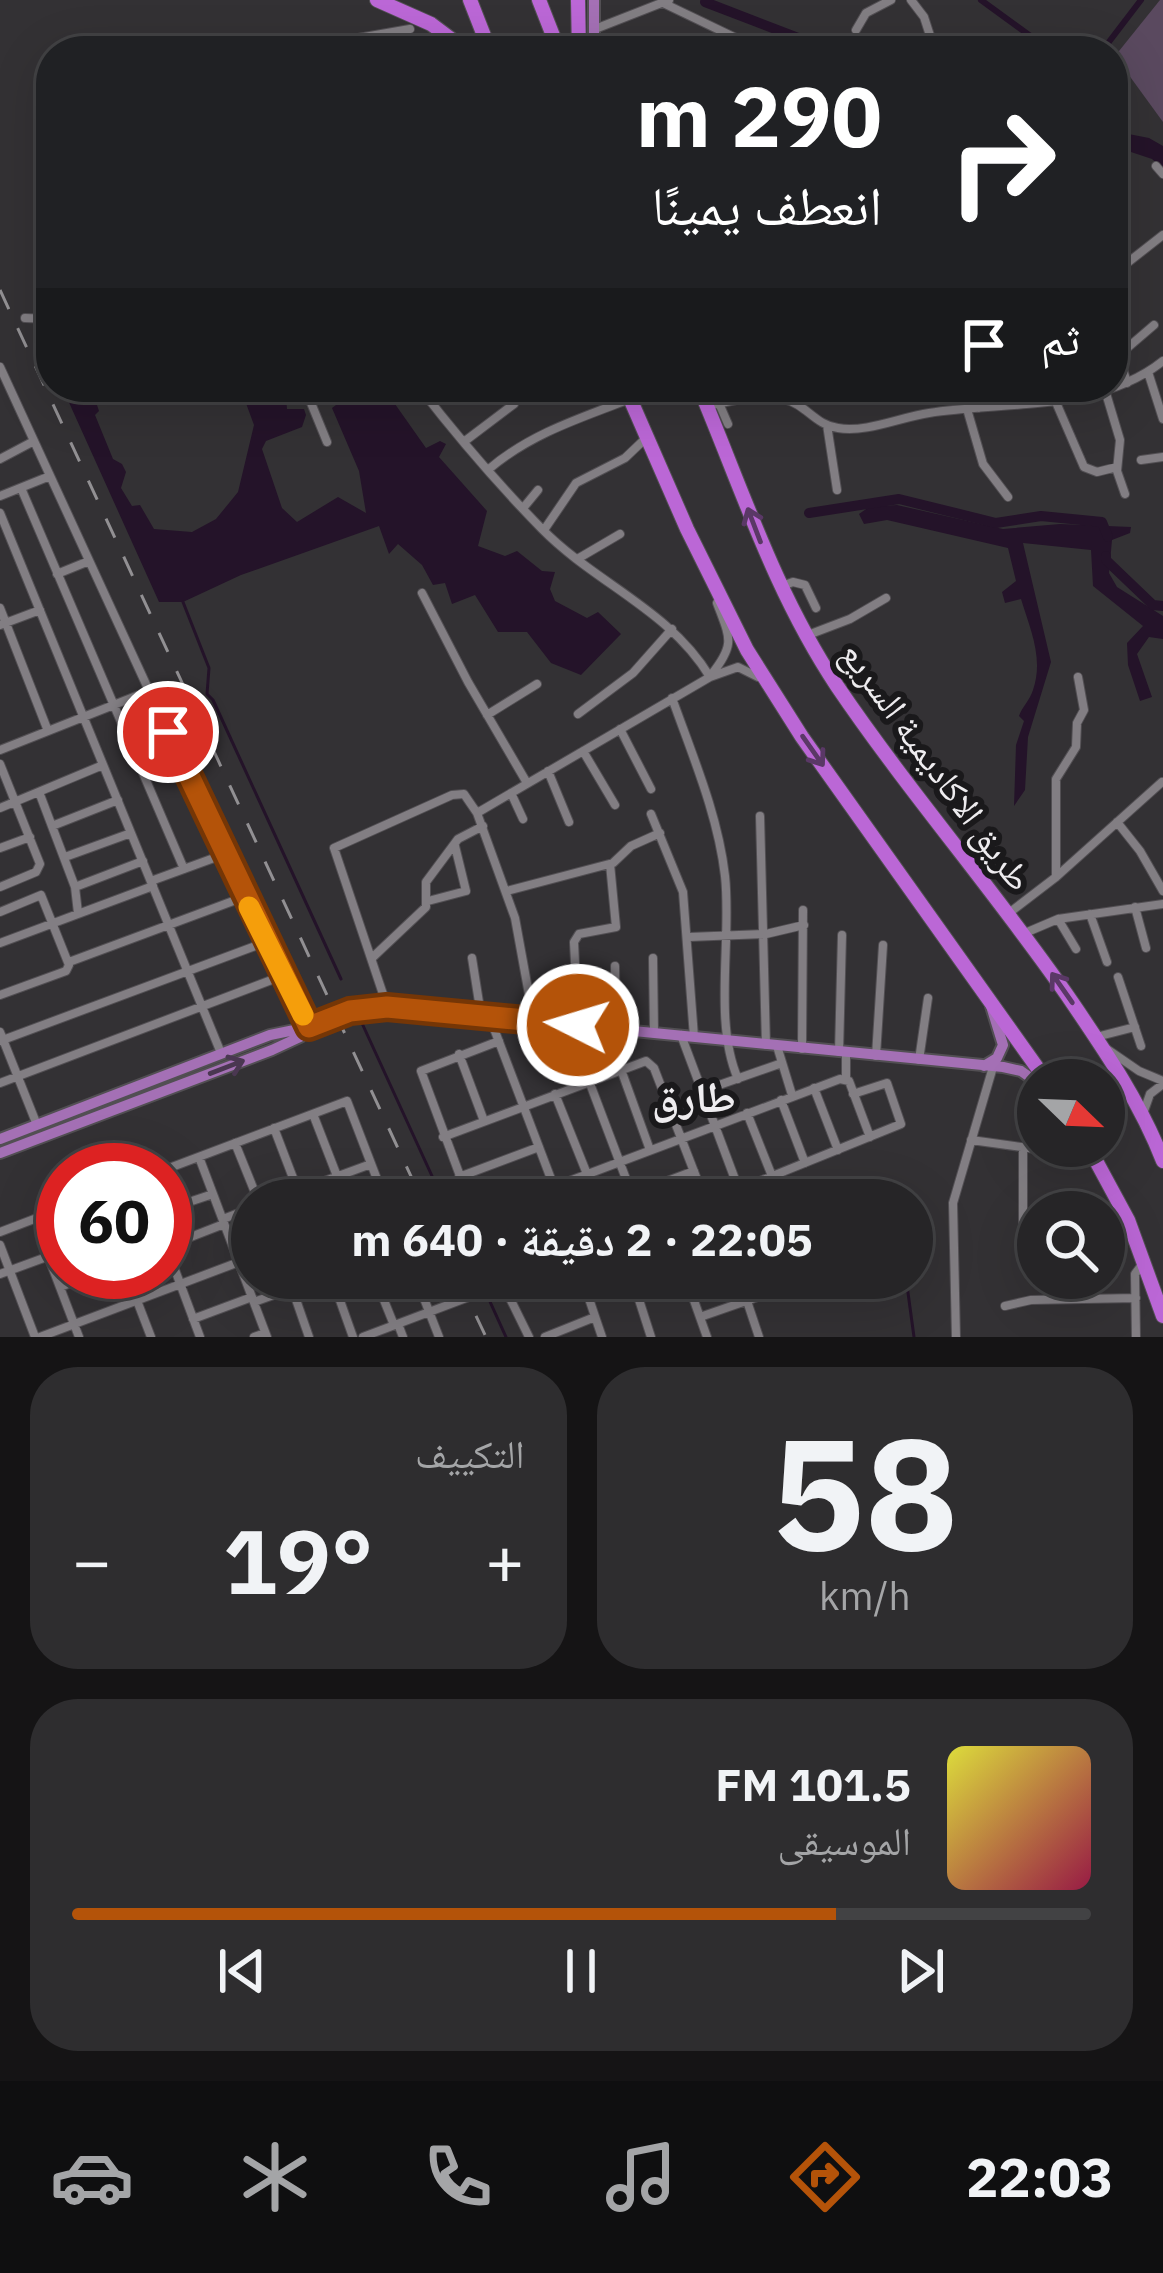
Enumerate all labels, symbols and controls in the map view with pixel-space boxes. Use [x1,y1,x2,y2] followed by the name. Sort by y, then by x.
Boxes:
[636,61,882,170] text: 290 m
[924,84,1080,240] icon: right
[651,170,882,240] text: انعطف يمينًا
[1041,309,1080,367] text: ثم
[951,312,1017,378] icon: arrive
[741,508,763,545] one-way arrow
[831,632,1044,900] street label: طريق الاكاديمية السريع
[117,681,219,783] pin
[135,699,201,765] icon: arrive
[800,734,825,767] one-way arrow
[515,962,641,1088] position arrow
[1050,972,1075,1006] one-way arrow
[208,1055,245,1077] one-way arrow
[1017,1059,1125,1167] north arrow
[1017,1059,1125,1299] map controls
[652,1069,736,1124] district label: طارق
[36,1143,192,1299] speed limit sign: 60
[1017,1191,1125,1299] button: search
[351,1210,813,1268] text: 22:05 · 2 دقيقة · 640 m
[771,1390,958,1593] text: 58
[415,1428,525,1479] text: التكييف
[223,1502,373,1619] text: 19°
[72,1517,112,1603] text: −
[485,1517,525,1603] text: +
[819,1570,911,1621] text: km/h
[715,1755,911,1813] text: 101.5 FM
[778,1815,911,1866] text: الموسيقى
[209,1938,275,2004] icon: previous
[548,1938,614,2004] icon: pause
[888,1938,954,2004] icon: next
[50,2135,134,2219] icon: car
[233,2135,317,2219] icon: climate
[416,2135,500,2219] icon: phone
[599,2135,683,2219] icon: music
[783,2135,867,2219] icon: directions
[966,2142,1113,2212] text: 22:03

